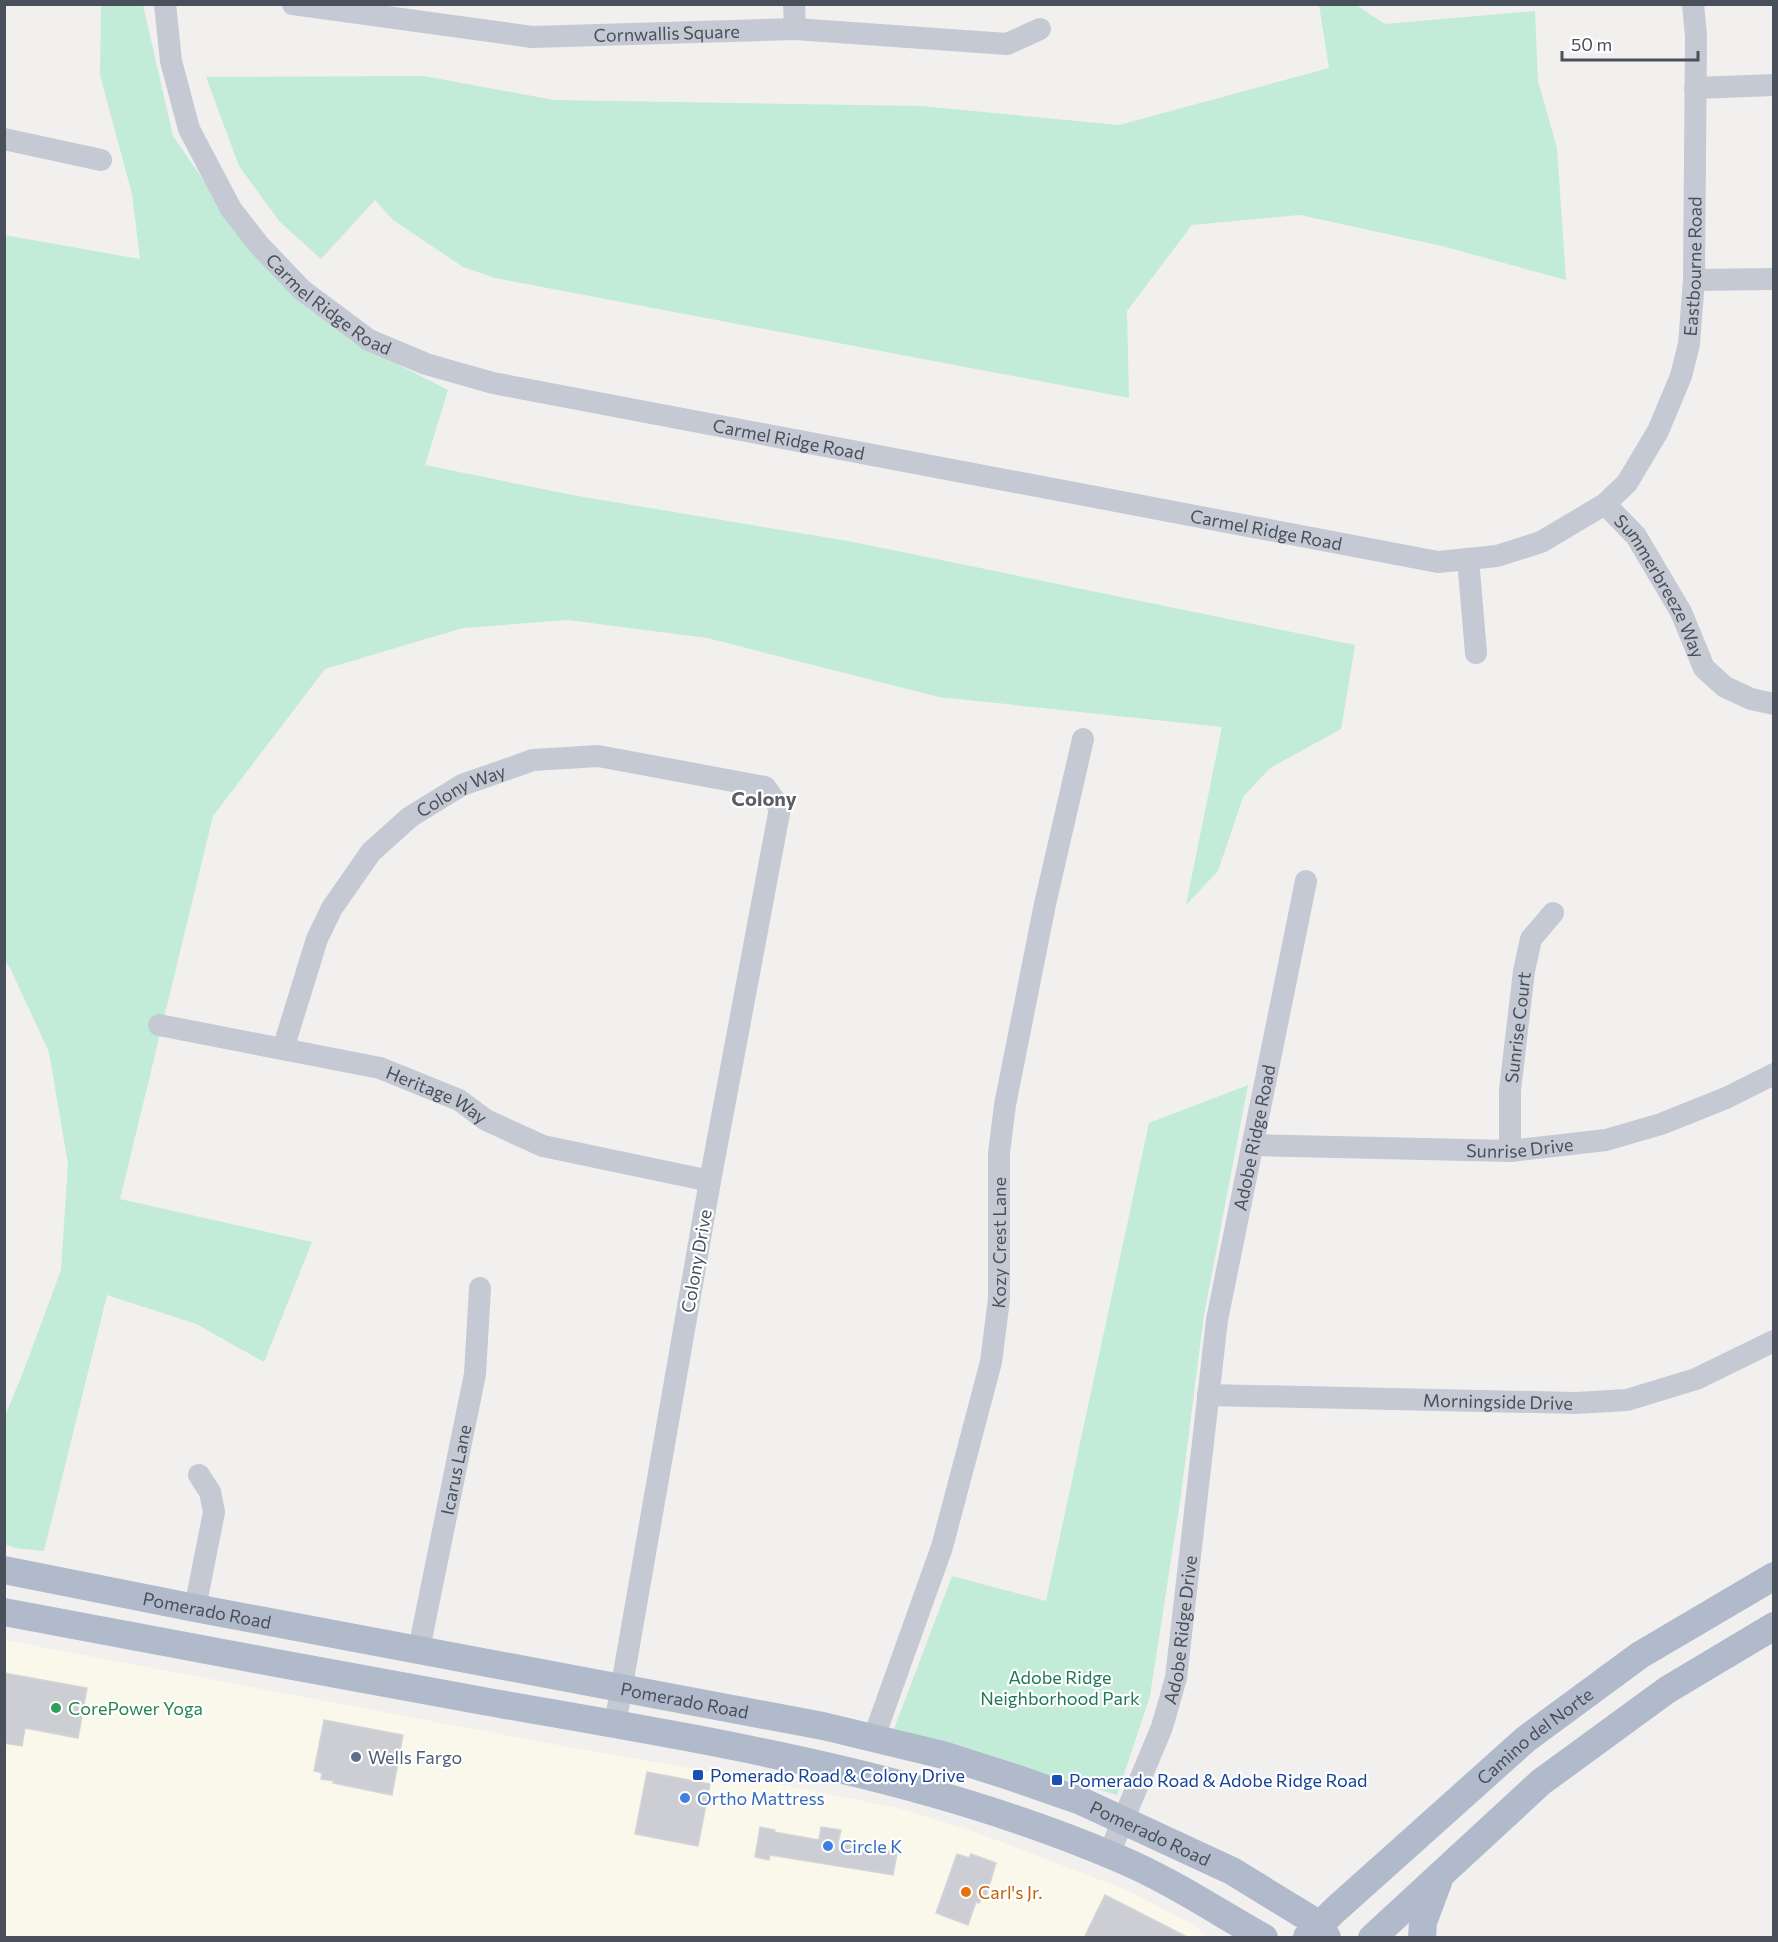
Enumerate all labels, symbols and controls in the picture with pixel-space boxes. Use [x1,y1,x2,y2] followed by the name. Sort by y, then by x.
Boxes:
[593,20,740,46] street label: Cornwallis Square
[1562,24,1698,62] scale bar
[1571,33,1612,55] text: 50 m
[1679,196,1706,337] street label: Eastbourne Road
[262,249,395,359] street label: Carmel Ridge Road
[711,414,866,464] street label: Carmel Ridge Road
[1189,504,1344,555] street label: Carmel Ridge Road
[1610,510,1710,661] street label: Summerbreeze Way
[412,760,508,822] street label: Colony Way
[731,786,797,810] district label: Colony
[1500,971,1535,1084] street label: Sunrise Court
[383,1061,492,1128] street label: Heritage Way
[1228,1063,1280,1213] street label: Adobe Ridge Road
[1466,1133,1575,1162] street label: Sunrise Drive
[987,1177,1010,1310] street label: Kozy Crest Lane
[676,1207,716,1315] street label: Colony Drive
[1423,1389,1573,1414] street label: Morningside Drive
[436,1422,475,1517] street label: Icarus Lane
[1158,1554,1201,1707] street label: Adobe Ridge Drive
[141,1587,273,1633] street label: Pomerado Road
[980,1666,1140,1709] park label: Adobe Ridge Neighborhood Park
[619,1677,751,1723] street label: Pomerado Road
[1472,1683,1597,1789] street label: Camino del Norte
[68,1697,203,1719] place label: CorePower Yoga
[49,1701,63,1715] marker: CorePower Yoga
[368,1746,462,1768] place label: Wells Fargo
[349,1750,363,1764] marker: Wells Fargo
[710,1764,965,1786] place label: Pomerado Road & Colony Drive
[691,1768,705,1782] marker: Pomerado Road & Colony Drive
[1069,1769,1368,1791] place label: Pomerado Road & Adobe Ridge Road
[1050,1773,1064,1787] marker: Pomerado Road & Adobe Ridge Road
[697,1787,825,1809] place label: Ortho Mattress
[678,1791,692,1805] marker: Ortho Mattress
[1087,1796,1214,1870] street label: Pomerado Road
[840,1835,902,1857] place label: Circle K
[821,1839,835,1853] marker: Circle K
[978,1881,1043,1903] place label: Carl's Jr.
[959,1885,973,1899] marker: Carl's Jr.

